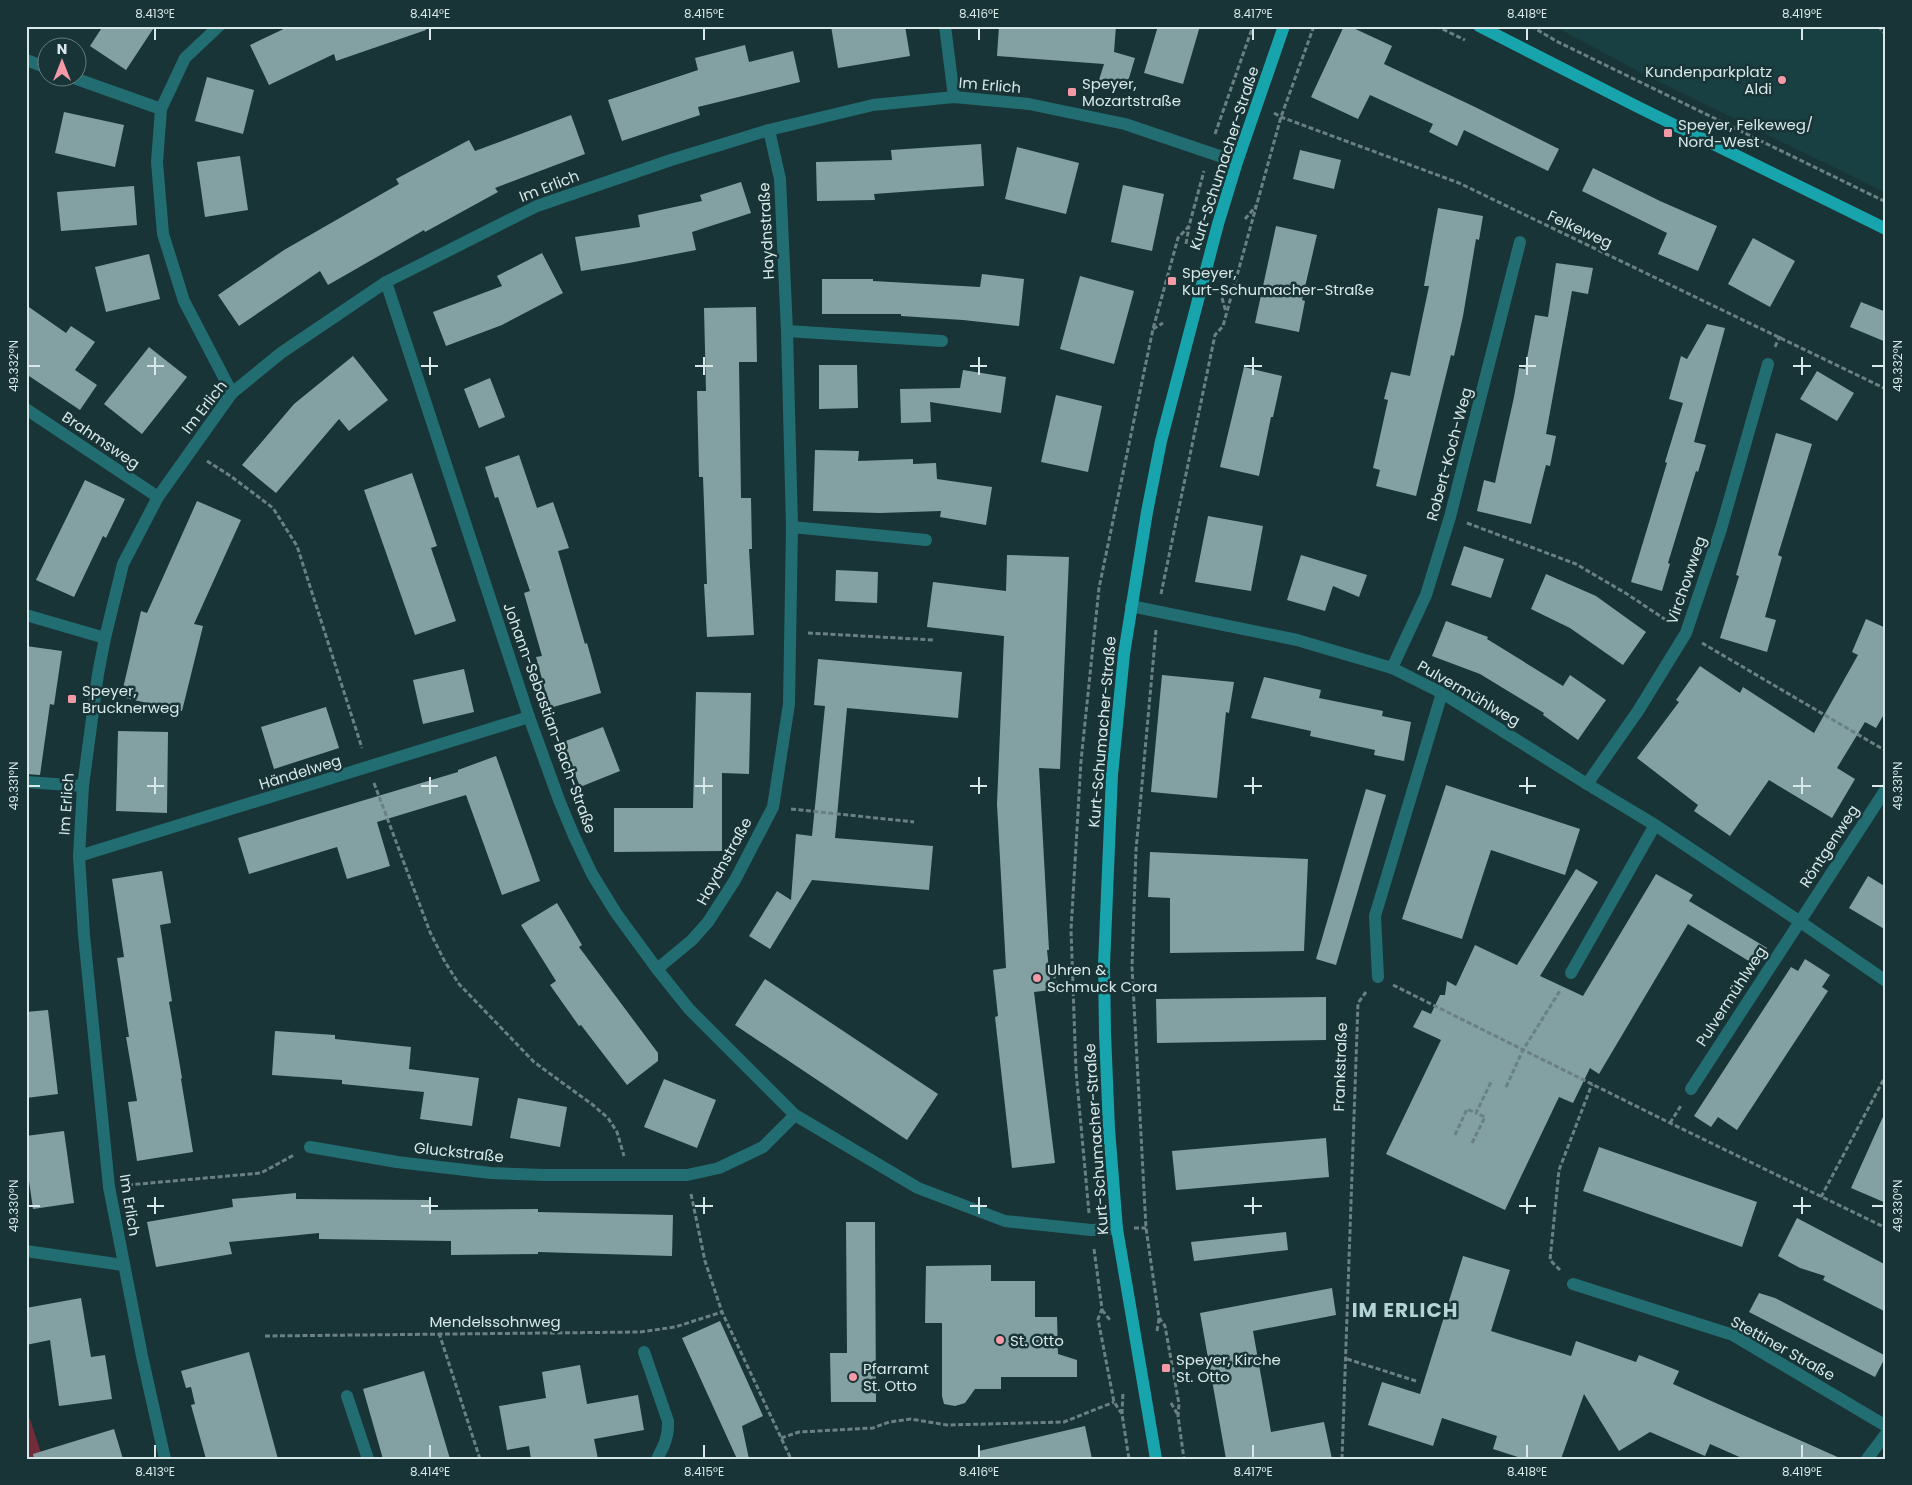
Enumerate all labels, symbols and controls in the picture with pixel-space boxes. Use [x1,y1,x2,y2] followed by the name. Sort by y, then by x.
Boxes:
[135,5,175,22] text: 8.413°E
[410,5,450,22] text: 8.414°E
[684,5,724,22] text: 8.415°E
[959,5,999,22] text: 8.416°E
[1233,5,1273,22] text: 8.417°E
[1507,5,1547,22] text: 8.418°E
[1782,5,1822,22] text: 8.419°E
[38,38,88,88] north arrow
[57,39,67,59] text: N
[1645,61,1772,99] place label: Kundenparkplatz Aldi
[1184,63,1264,253] street label: Kurt-Schumacher-Straße
[958,72,1022,98] street label: Im Erlich
[1082,73,1181,111] place label: Speyer, Mozartstraße
[1776,74,1788,86] marker: Kundenparkplatz Aldi
[1066,86,1078,98] marker: Speyer, Mozartstraße
[1678,114,1813,152] place label: Speyer, Felkeweg/ Nord-West
[1662,127,1674,139] marker: Speyer, Felkeweg/ Nord-West
[516,165,582,207] street label: Im Erlich
[753,182,779,280] street label: Haydnstraße
[1544,205,1616,253] street label: Felkeweg
[1182,262,1374,300] place label: Speyer, Kurt-Schumacher-Straße
[1166,275,1178,287] marker: Speyer, Kurt-Schumacher-Straße
[5,340,22,392] text: 49.332°N
[1889,340,1906,392] text: 49.332°N
[176,376,232,438] street label: Im Erlich
[1421,385,1477,523] street label: Robert-Koch-Weg
[58,406,144,474] street label: Brahmsweg
[1661,533,1711,627] street label: Virchowweg
[498,600,602,836] street label: Johann-Sebastian-Bach-Straße
[1083,635,1121,829] street label: Kurt-Schumacher-Straße
[1414,655,1524,731] street label: Pulvermühlweg
[82,680,179,718] place label: Speyer, Brucknerweg
[66,693,78,705] marker: Speyer, Brucknerweg
[256,750,344,794] street label: Händelweg
[5,762,22,810] text: 49.331°N
[1889,762,1906,810] text: 49.331°N
[53,772,79,836] street label: Im Erlich
[1794,801,1864,891] street label: Röntgenweg
[691,813,757,909] street label: Haydnstraße
[1691,942,1771,1050] street label: Pulvermühlweg
[1047,959,1157,997] place label: Uhren & Schmuck Cora
[1031,972,1043,984] marker: Uhren & Schmuck Cora
[1328,1022,1352,1112] street label: Frankstraße
[1079,1043,1113,1235] street label: Kurt-Schumacher-Straße
[413,1137,505,1167] street label: Gluckstraße
[115,1172,145,1238] street label: Im Erlich
[5,1180,22,1232] text: 49.330°N
[1889,1180,1906,1232] text: 49.330°N
[1352,1296,1458,1324] district label: IM ERLICH
[429,1311,561,1332] street label: Mendelssohnweg
[1727,1311,1839,1385] street label: Stettiner Straße
[1010,1330,1064,1351] place label: St. Otto
[994,1334,1006,1346] marker: St. Otto
[1176,1349,1281,1387] place label: Speyer, Kirche St. Otto
[863,1358,929,1396] place label: Pfarramt St. Otto
[1160,1362,1172,1374] marker: Speyer, Kirche St. Otto
[847,1371,859,1383] marker: Pfarramt St. Otto
[135,1463,175,1480] text: 8.413°E
[410,1463,450,1480] text: 8.414°E
[684,1463,724,1480] text: 8.415°E
[959,1463,999,1480] text: 8.416°E
[1233,1463,1273,1480] text: 8.417°E
[1507,1463,1547,1480] text: 8.418°E
[1782,1463,1822,1480] text: 8.419°E

